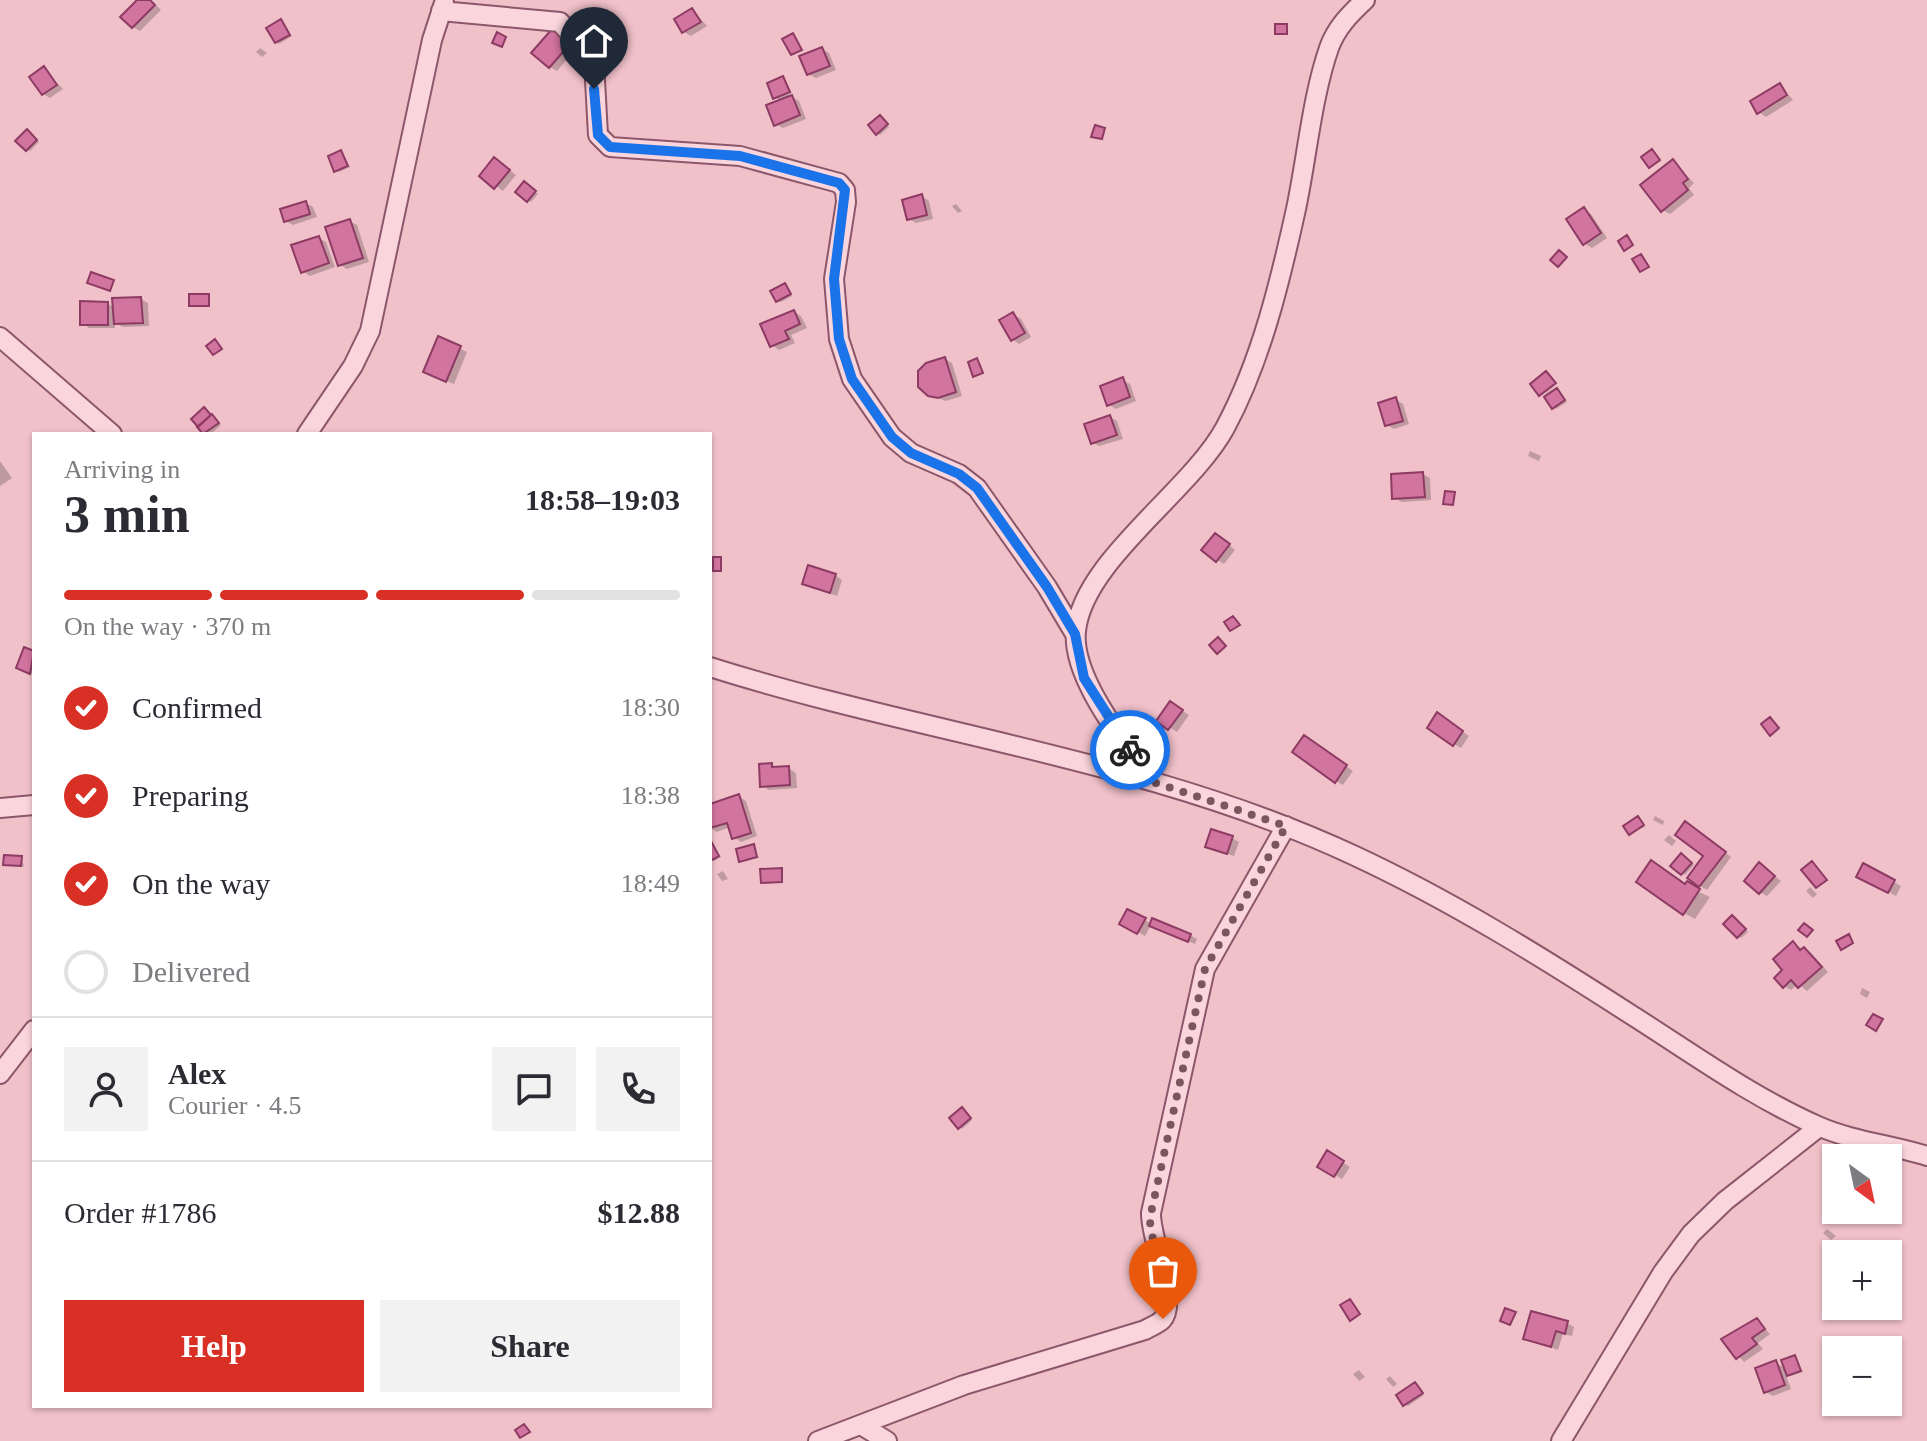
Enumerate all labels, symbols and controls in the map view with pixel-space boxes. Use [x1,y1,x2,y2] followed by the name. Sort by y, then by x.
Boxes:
[560,7,628,89] pin
[572,19,616,63] icon: home
[64,455,180,484] text: Arriving in
[525,483,680,516] text: 18:58–19:03
[64,486,190,543] text: 3 min
[64,612,271,641] text: On the way · 370 m
[64,686,108,730] icon: check
[132,691,262,724] text: Confirmed
[621,693,680,722] text: 18:30
[1090,710,1170,790] courier
[1108,728,1152,772] icon: bike
[64,774,108,818] icon: check
[132,779,249,812] text: Preparing
[621,781,680,810] text: 18:38
[64,862,108,906] icon: check
[132,867,270,900] text: On the way
[621,869,680,898] text: 18:49
[132,955,250,988] text: Delivered
[64,1047,148,1131] button: person
[492,1047,576,1131] button: chat
[596,1047,680,1131] button: phone
[168,1057,226,1090] text: Alex
[168,1091,302,1120] text: Courier · 4.5
[1822,1144,1902,1224] north arrow
[1822,1144,1902,1416] map controls
[64,1196,216,1229] text: Order #1786
[598,1196,680,1229] text: $12.88
[1129,1237,1197,1319] pin
[1822,1240,1902,1320] button: +
[1141,1249,1185,1293] icon: bag
[64,1300,364,1392] button: Help
[380,1300,680,1392] button: Share
[1822,1336,1902,1416] button: −

